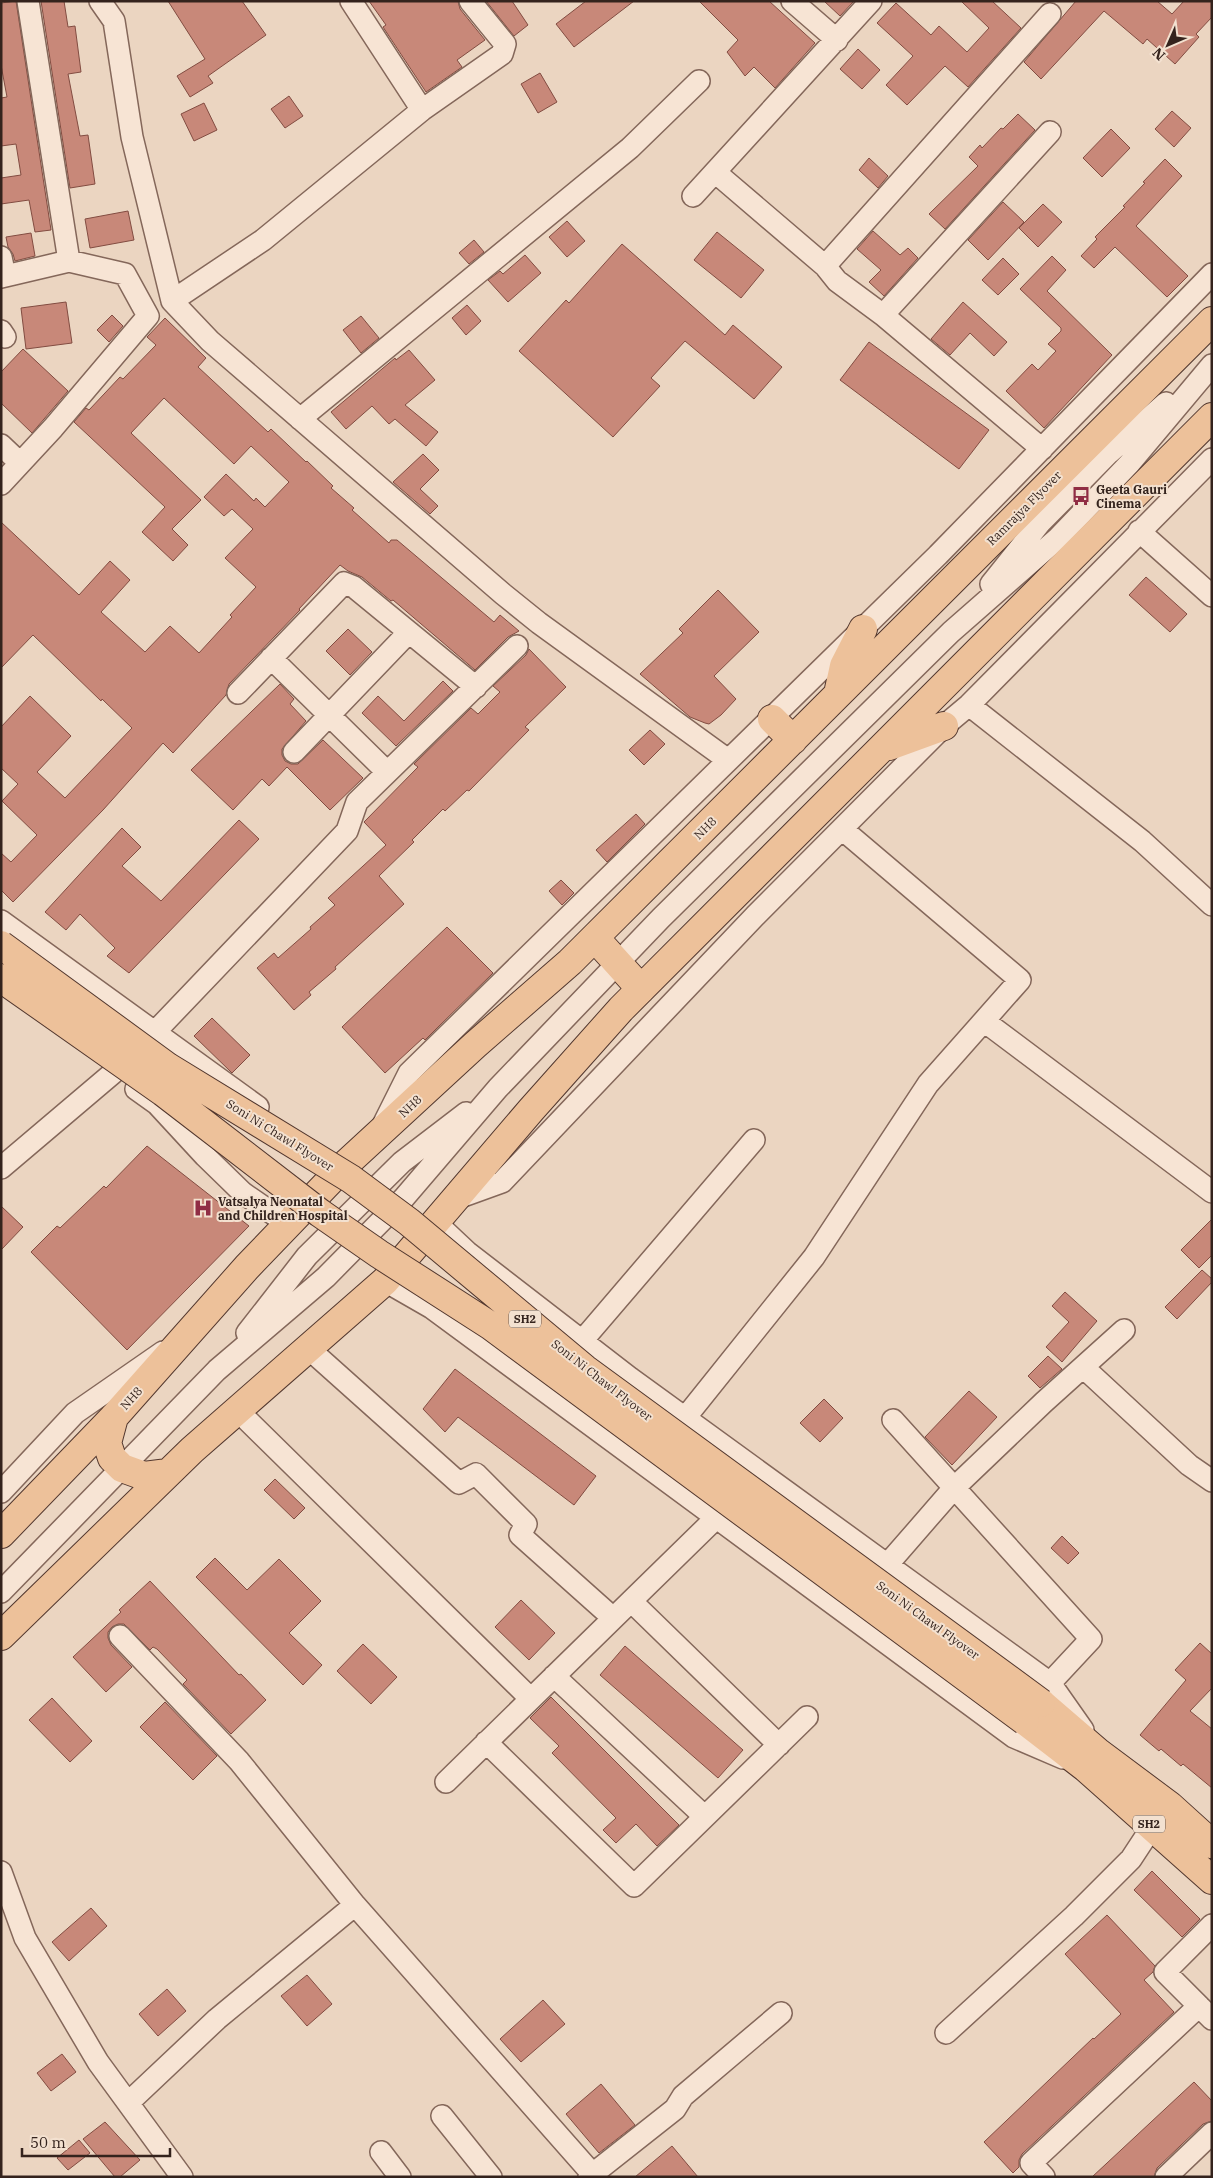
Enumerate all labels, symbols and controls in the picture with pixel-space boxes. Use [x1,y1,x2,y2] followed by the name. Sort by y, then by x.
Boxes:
[1143,20,1193,70] north arrow
[1149,44,1169,64] text: N
[984,467,1065,548] street label: Ramrajya Flyover
[1096,482,1167,511] place label: Geeta Gauri Cinema
[1070,485,1092,507] bus stop icon: Geeta Gauri Cinema
[691,814,719,842] street label: NH8
[395,1092,425,1120] street label: NH8
[224,1096,337,1174] street label: Soni Ni Chawl Flyover
[218,1194,348,1223] place label: Vatsalya Neonatal and Children Hospital
[192,1197,214,1219] hospital icon: Vatsalya Neonatal and Children Hospital
[509,1310,541,1328] road number: SH2
[549,1336,656,1424] street label: Soni Ni Chawl Flyover
[117,1383,145,1413] street label: NH8
[874,1578,983,1663] street label: Soni Ni Chawl Flyover
[1133,1816,1165,1832] road number: SH2
[22,2126,170,2158] scale bar
[30,2133,66,2152] text: 50 m

